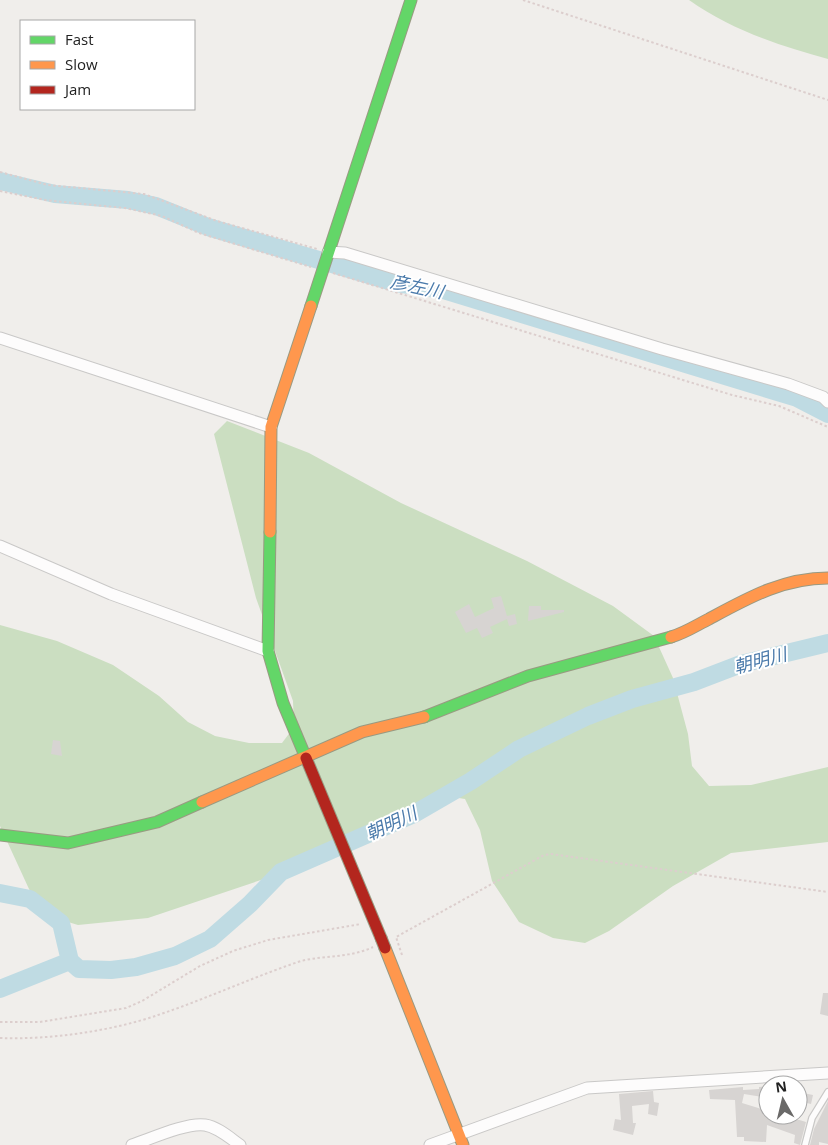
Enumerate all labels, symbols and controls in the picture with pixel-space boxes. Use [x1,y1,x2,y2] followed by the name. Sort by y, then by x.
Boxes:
[20,20,195,110] legend
[65,29,94,49] text: Fast
[65,54,98,74] text: Slow
[63,79,91,99] text: Jam
[388,269,448,304] water label: 彦左川
[731,641,791,679] water label: 朝明川
[361,800,422,845] water label: 朝明川
[758,1075,808,1125] north arrow
[774,1076,788,1097] text: N

